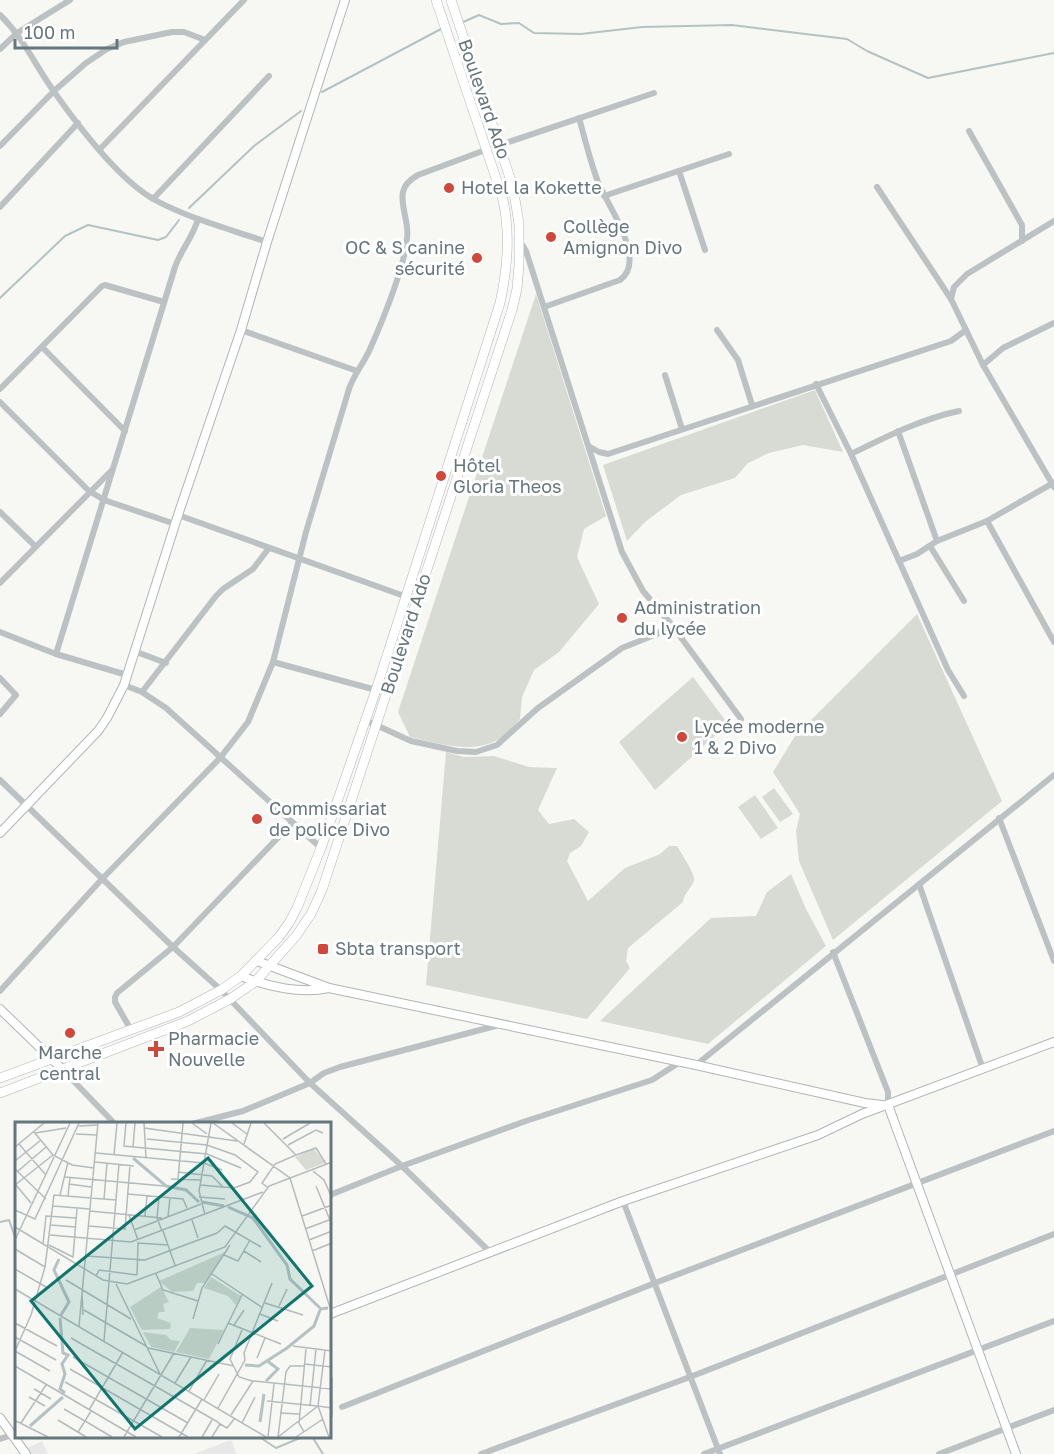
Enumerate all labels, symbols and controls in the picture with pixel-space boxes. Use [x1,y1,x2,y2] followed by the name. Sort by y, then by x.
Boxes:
[15,12,117,50] scale bar
[24,21,75,43] text: 100 m
[454,36,516,161] street label: Boulevard Ado
[461,176,602,198] place label: Hotel la Kokette
[442,181,456,195] marker: Hotel la Kokette
[563,215,682,258] place label: Collège Amignon Divo
[544,230,558,244] marker: Collège Amignon Divo
[345,236,465,279] place label: OC & S canine sécurité
[470,251,484,265] marker: OC & S canine sécurité
[453,454,562,497] place label: Hôtel Gloria Theos
[434,469,448,483] marker: Hôtel Gloria Theos
[375,571,435,697] street label: Boulevard Ado
[634,596,761,639] place label: Administration du lycée
[615,611,629,625] marker: Administration du lycée
[694,715,825,758] place label: Lycée moderne 1 & 2 Divo
[675,730,689,744] marker: Lycée moderne 1 & 2 Divo
[269,797,390,840] place label: Commissariat de police Divo
[250,812,264,826] marker: Commissariat de police Divo
[335,937,461,959] place label: Sbta transport
[316,942,330,956] marker: Sbta transport
[63,1026,77,1040] marker: Marche central
[168,1027,259,1070] place label: Pharmacie Nouvelle
[38,1041,102,1084] place label: Marche central
[149,1042,163,1056] marker: Pharmacie Nouvelle
[15,1122,332,1439] inset map

